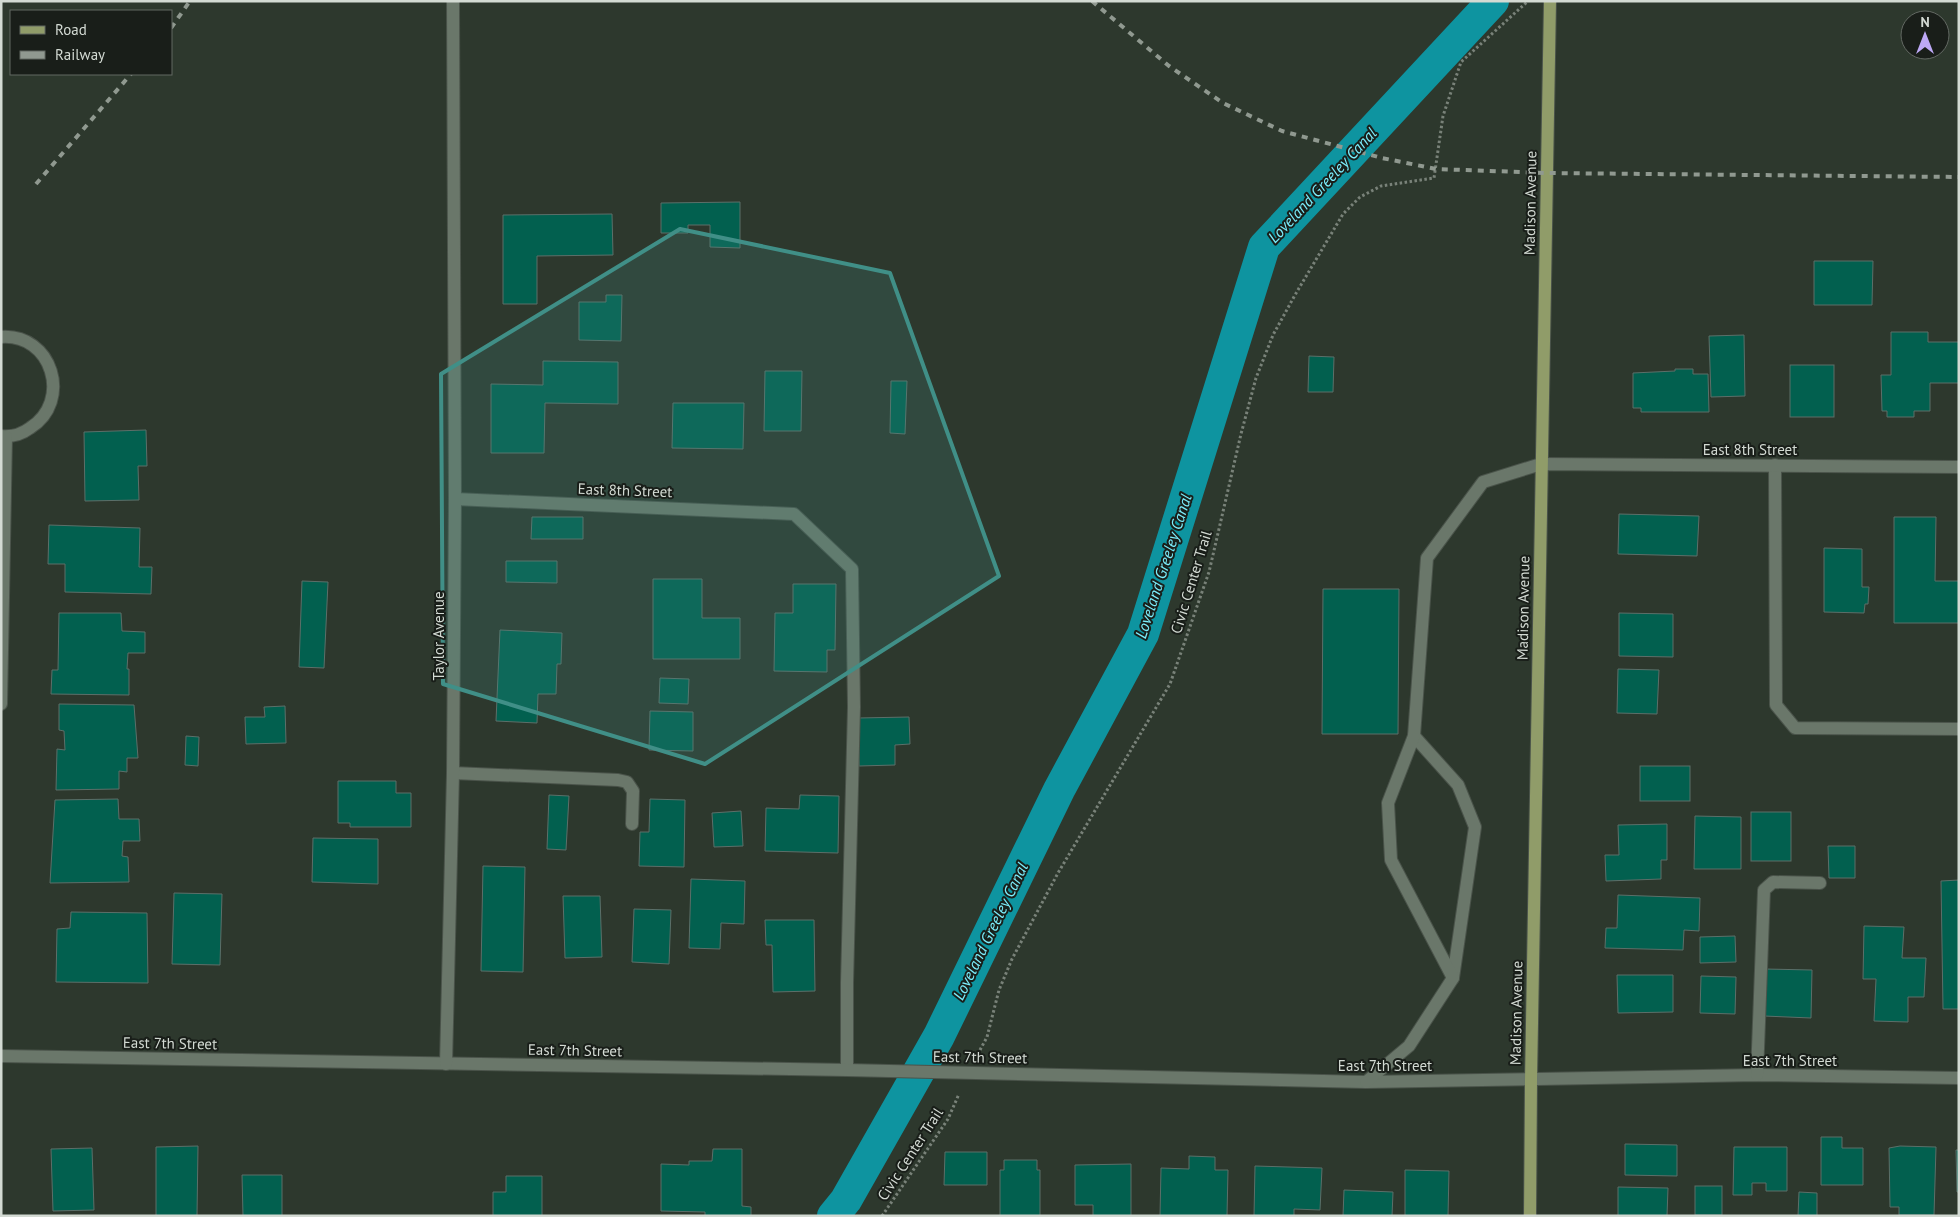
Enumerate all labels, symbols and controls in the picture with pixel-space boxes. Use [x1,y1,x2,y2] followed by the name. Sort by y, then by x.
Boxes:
[10,10,172,75] legend
[1900,10,1950,60] north arrow
[1920,13,1930,31] text: N
[55,20,87,39] text: Road
[55,45,105,64] text: Railway
[1263,123,1381,247] water label: Loveland Greeley Canal
[1520,151,1540,255] street label: Madison Avenue
[1703,440,1797,459] street label: East 8th Street
[577,479,673,501] street label: East 8th Street
[1130,491,1196,641] water label: Loveland Greeley Canal
[1166,527,1216,636] street label: Civic Center Trail
[1513,556,1533,660] street label: Madison Avenue
[429,591,448,681] street label: Taylor Avenue
[948,858,1032,1003] water label: Loveland Greeley Canal
[1506,961,1526,1065] street label: Madison Avenue
[123,1033,217,1053] street label: East 7th Street
[528,1040,622,1060] street label: East 7th Street
[933,1047,1027,1067] street label: East 7th Street
[1743,1051,1837,1070] street label: East 7th Street
[1338,1056,1432,1075] street label: East 7th Street
[873,1103,947,1204] street label: Civic Center Trail

